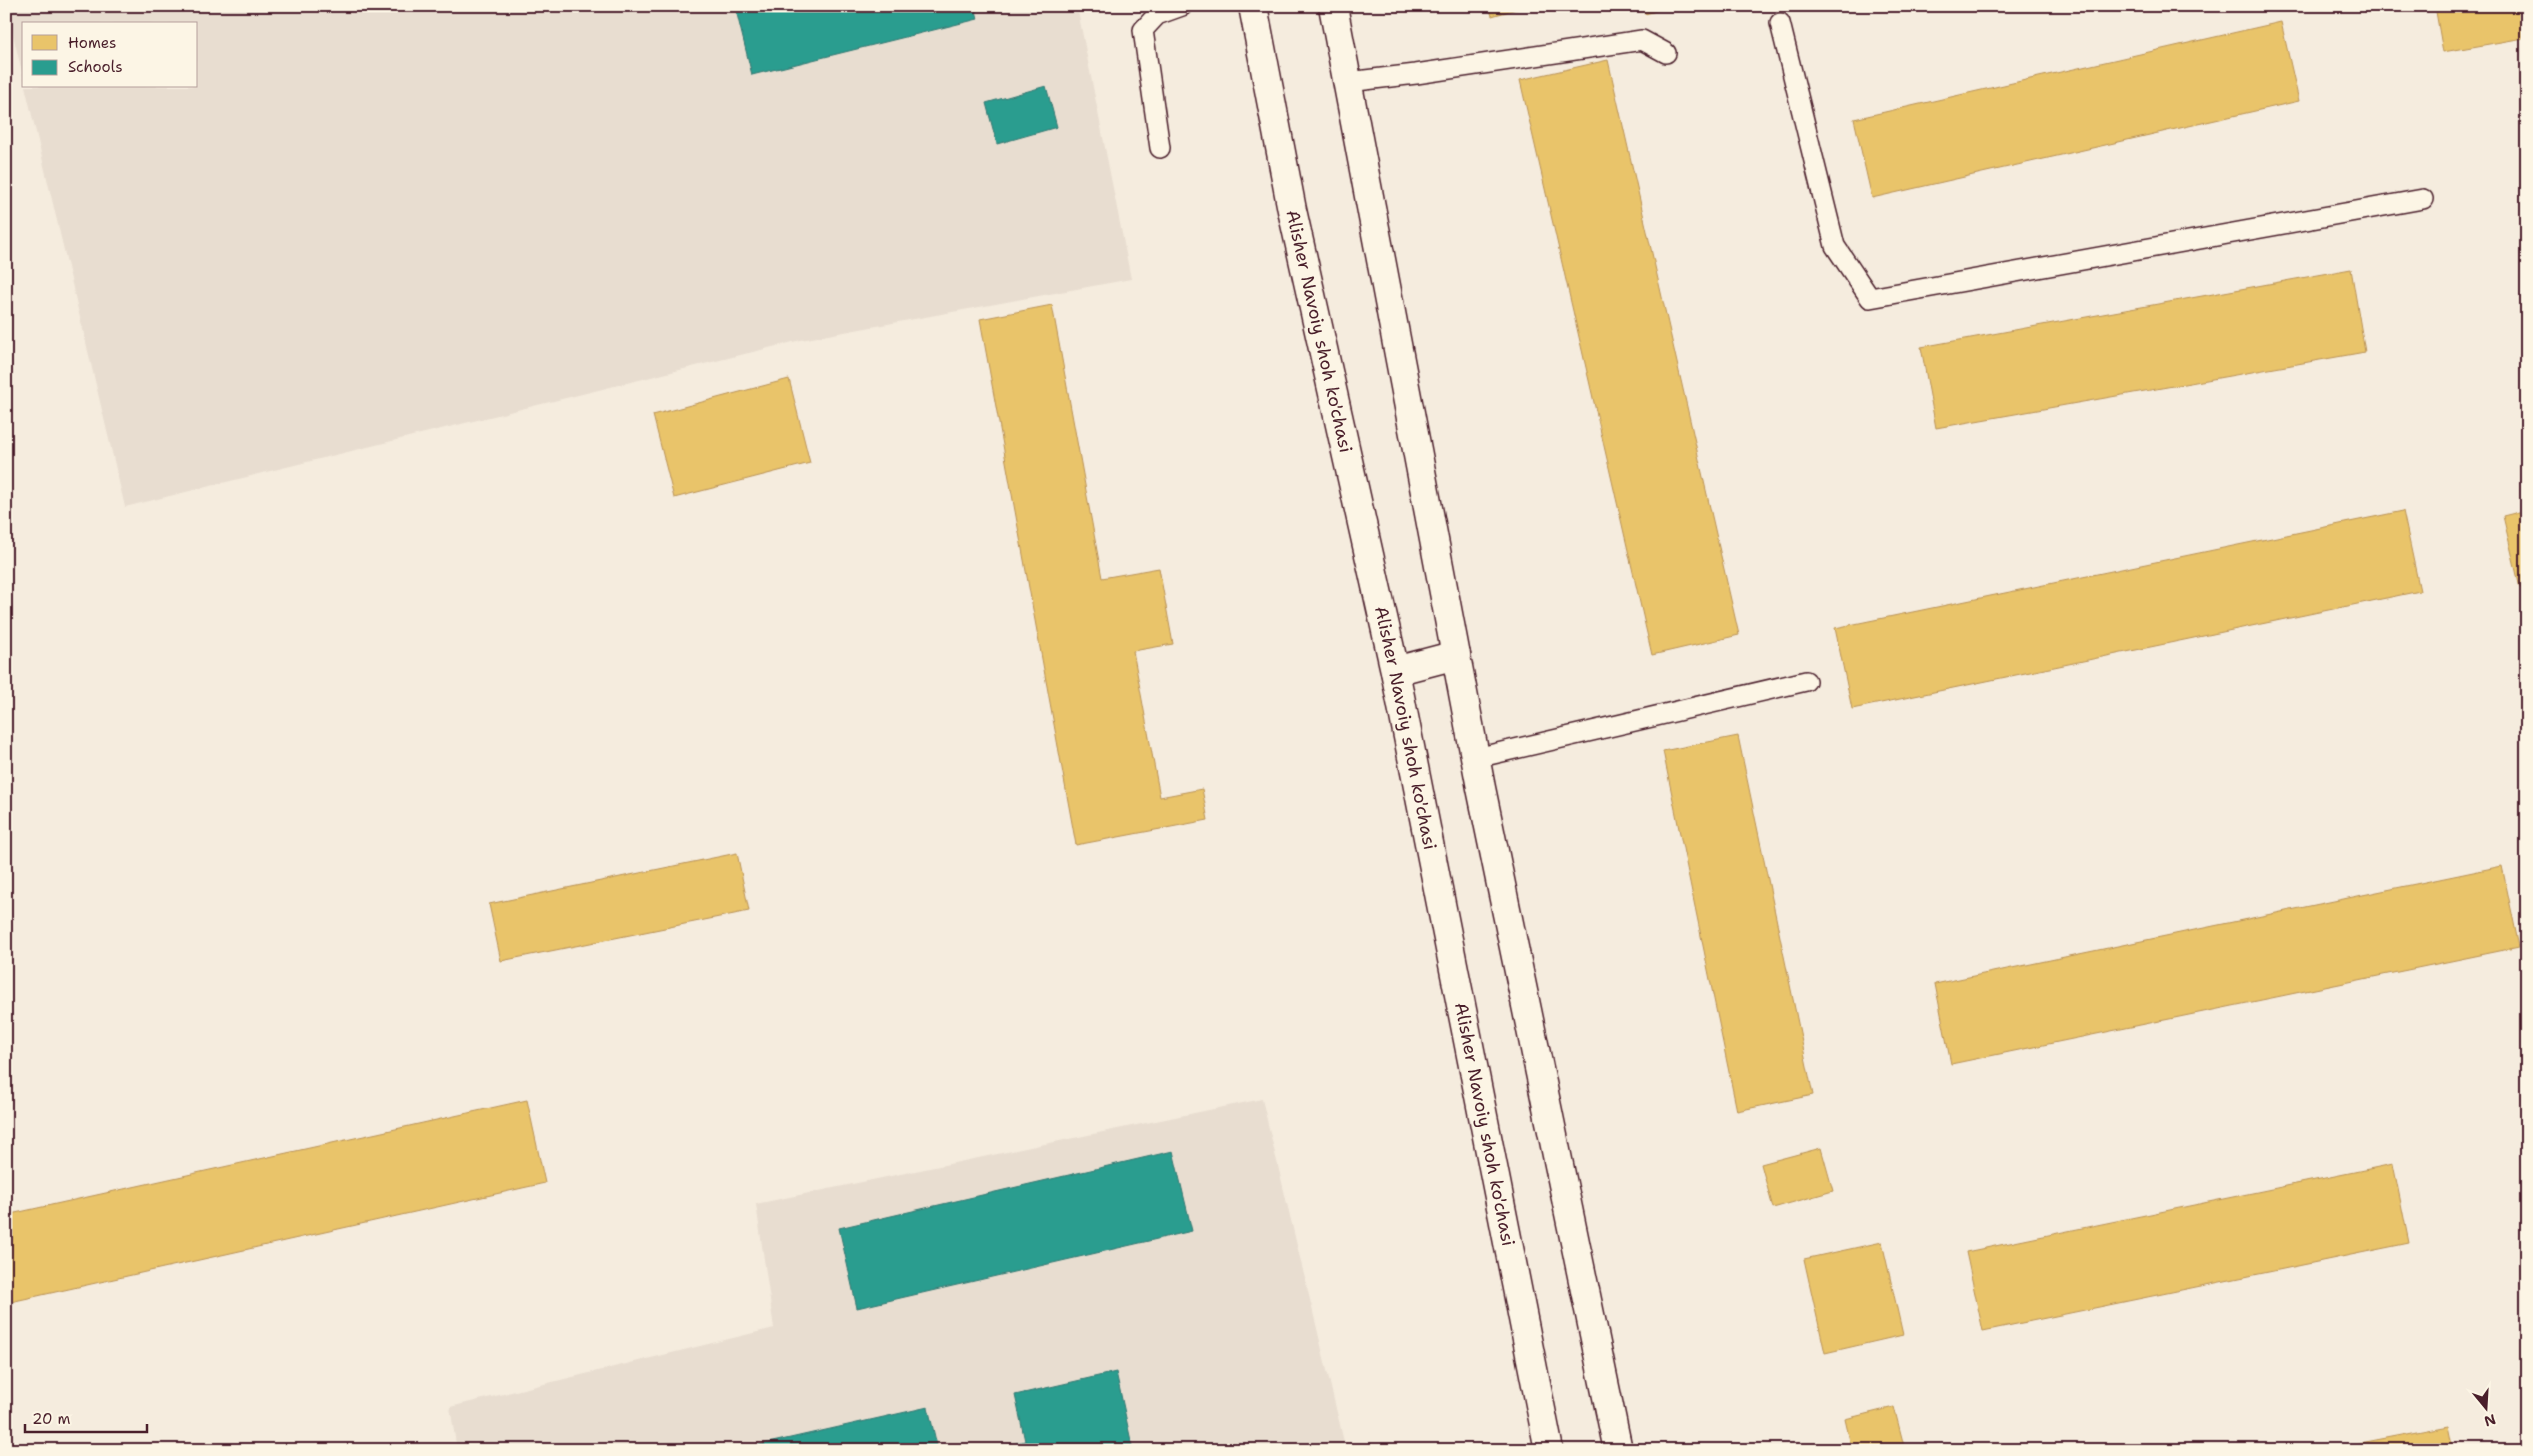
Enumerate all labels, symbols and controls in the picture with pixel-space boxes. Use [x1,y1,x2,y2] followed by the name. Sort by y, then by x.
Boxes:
[22,22,198,88] legend
[68,33,116,53] text: Homes
[68,57,123,77] text: Schools
[1280,208,1358,455] street label: Alisher Navoiy shoh ko'chasi
[1369,604,1442,852] street label: Alisher Navoiy shoh ko'chasi
[1449,1000,1520,1248] street label: Alisher Navoiy shoh ko'chasi
[2460,1384,2510,1434] north arrow
[25,1401,148,1433] scale bar
[32,1409,71,1429] text: 20 m
[2482,1410,2498,1431] text: N

